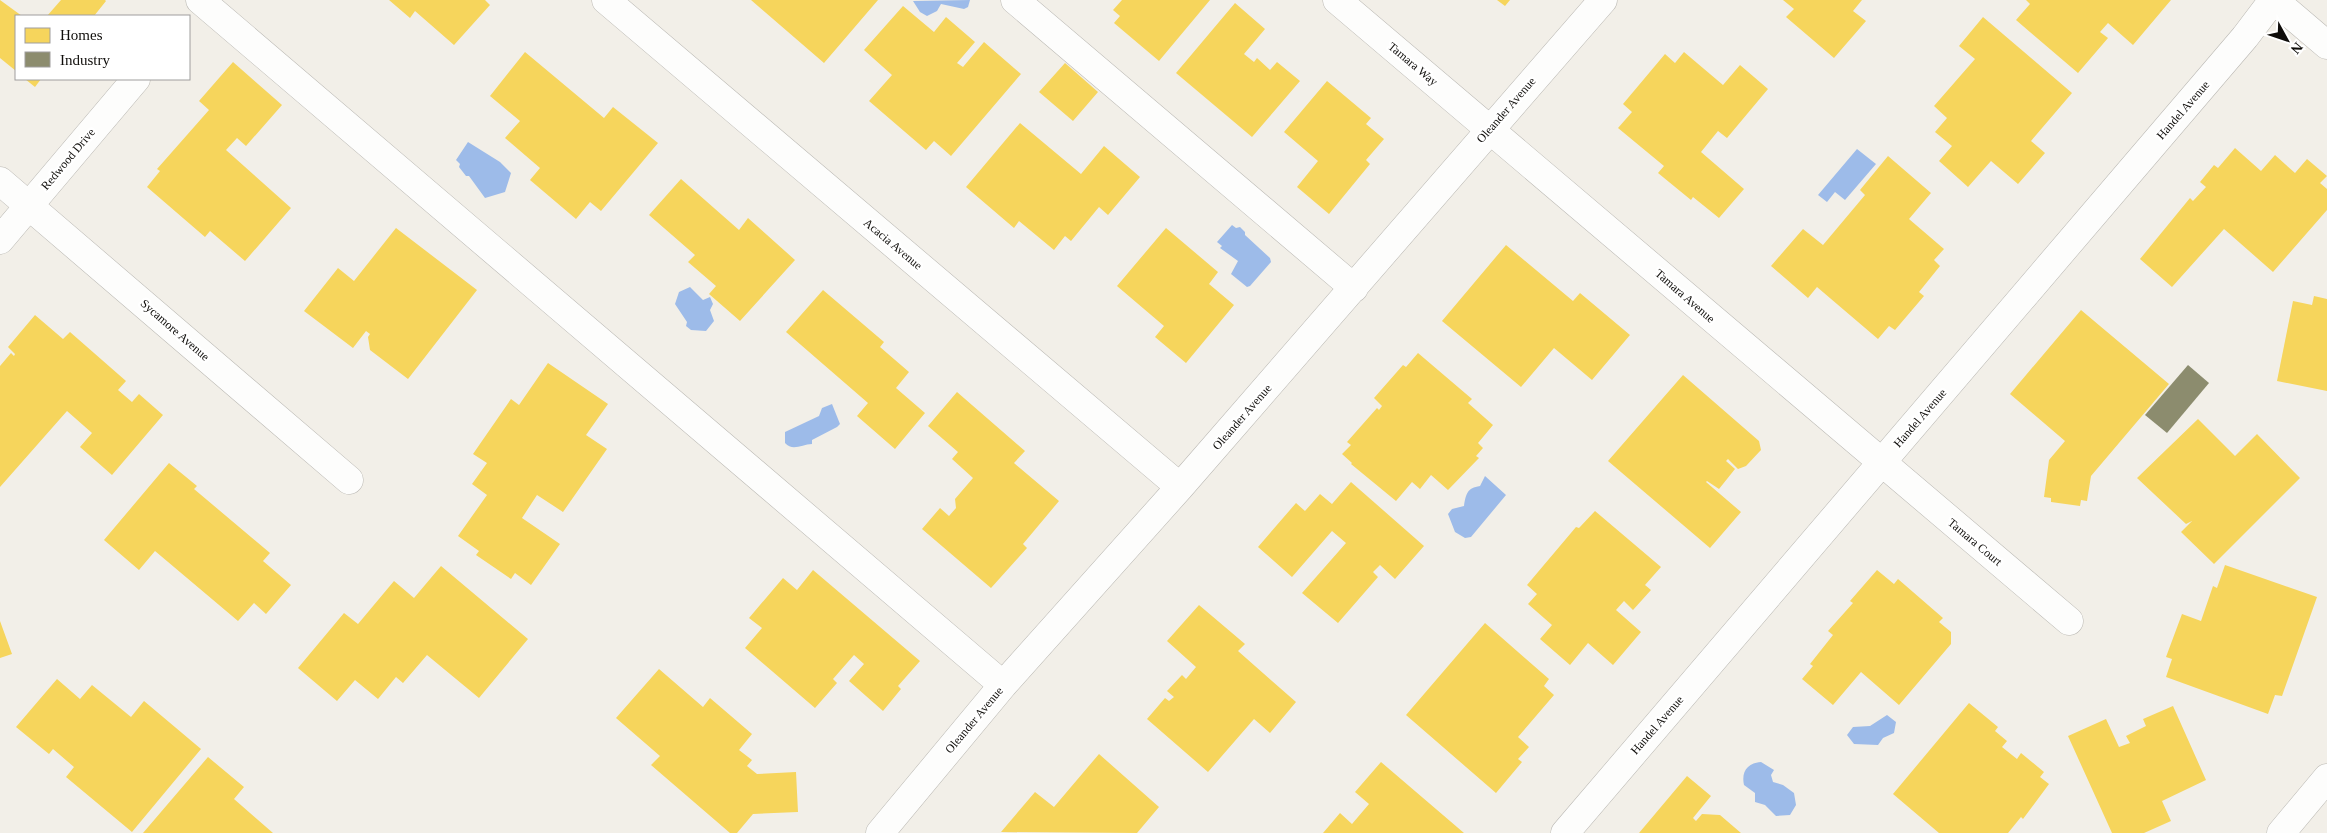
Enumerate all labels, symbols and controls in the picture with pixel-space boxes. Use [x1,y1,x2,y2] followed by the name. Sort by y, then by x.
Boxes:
[15,15,190,80] legend
[2262,15,2312,65] north arrow
[60,27,103,43] text: Homes
[1385,39,1441,89] street label: Tamara Way
[2288,39,2306,57] text: N
[60,52,110,68] text: Industry
[1474,74,1538,146] street label: Oleander Avenue
[2154,78,2212,142] street label: Handel Avenue
[38,125,98,193] street label: Redwood Drive
[861,215,925,273] street label: Acacia Avenue
[1652,266,1718,326] street label: Tamara Avenue
[138,296,212,364] street label: Sycamore Avenue
[1210,381,1274,453] street label: Oleander Avenue
[1891,386,1949,450] street label: Handel Avenue
[1945,515,2005,569] street label: Tamara Court
[942,684,1006,756] street label: Oleander Avenue
[1628,693,1686,757] street label: Handel Avenue

